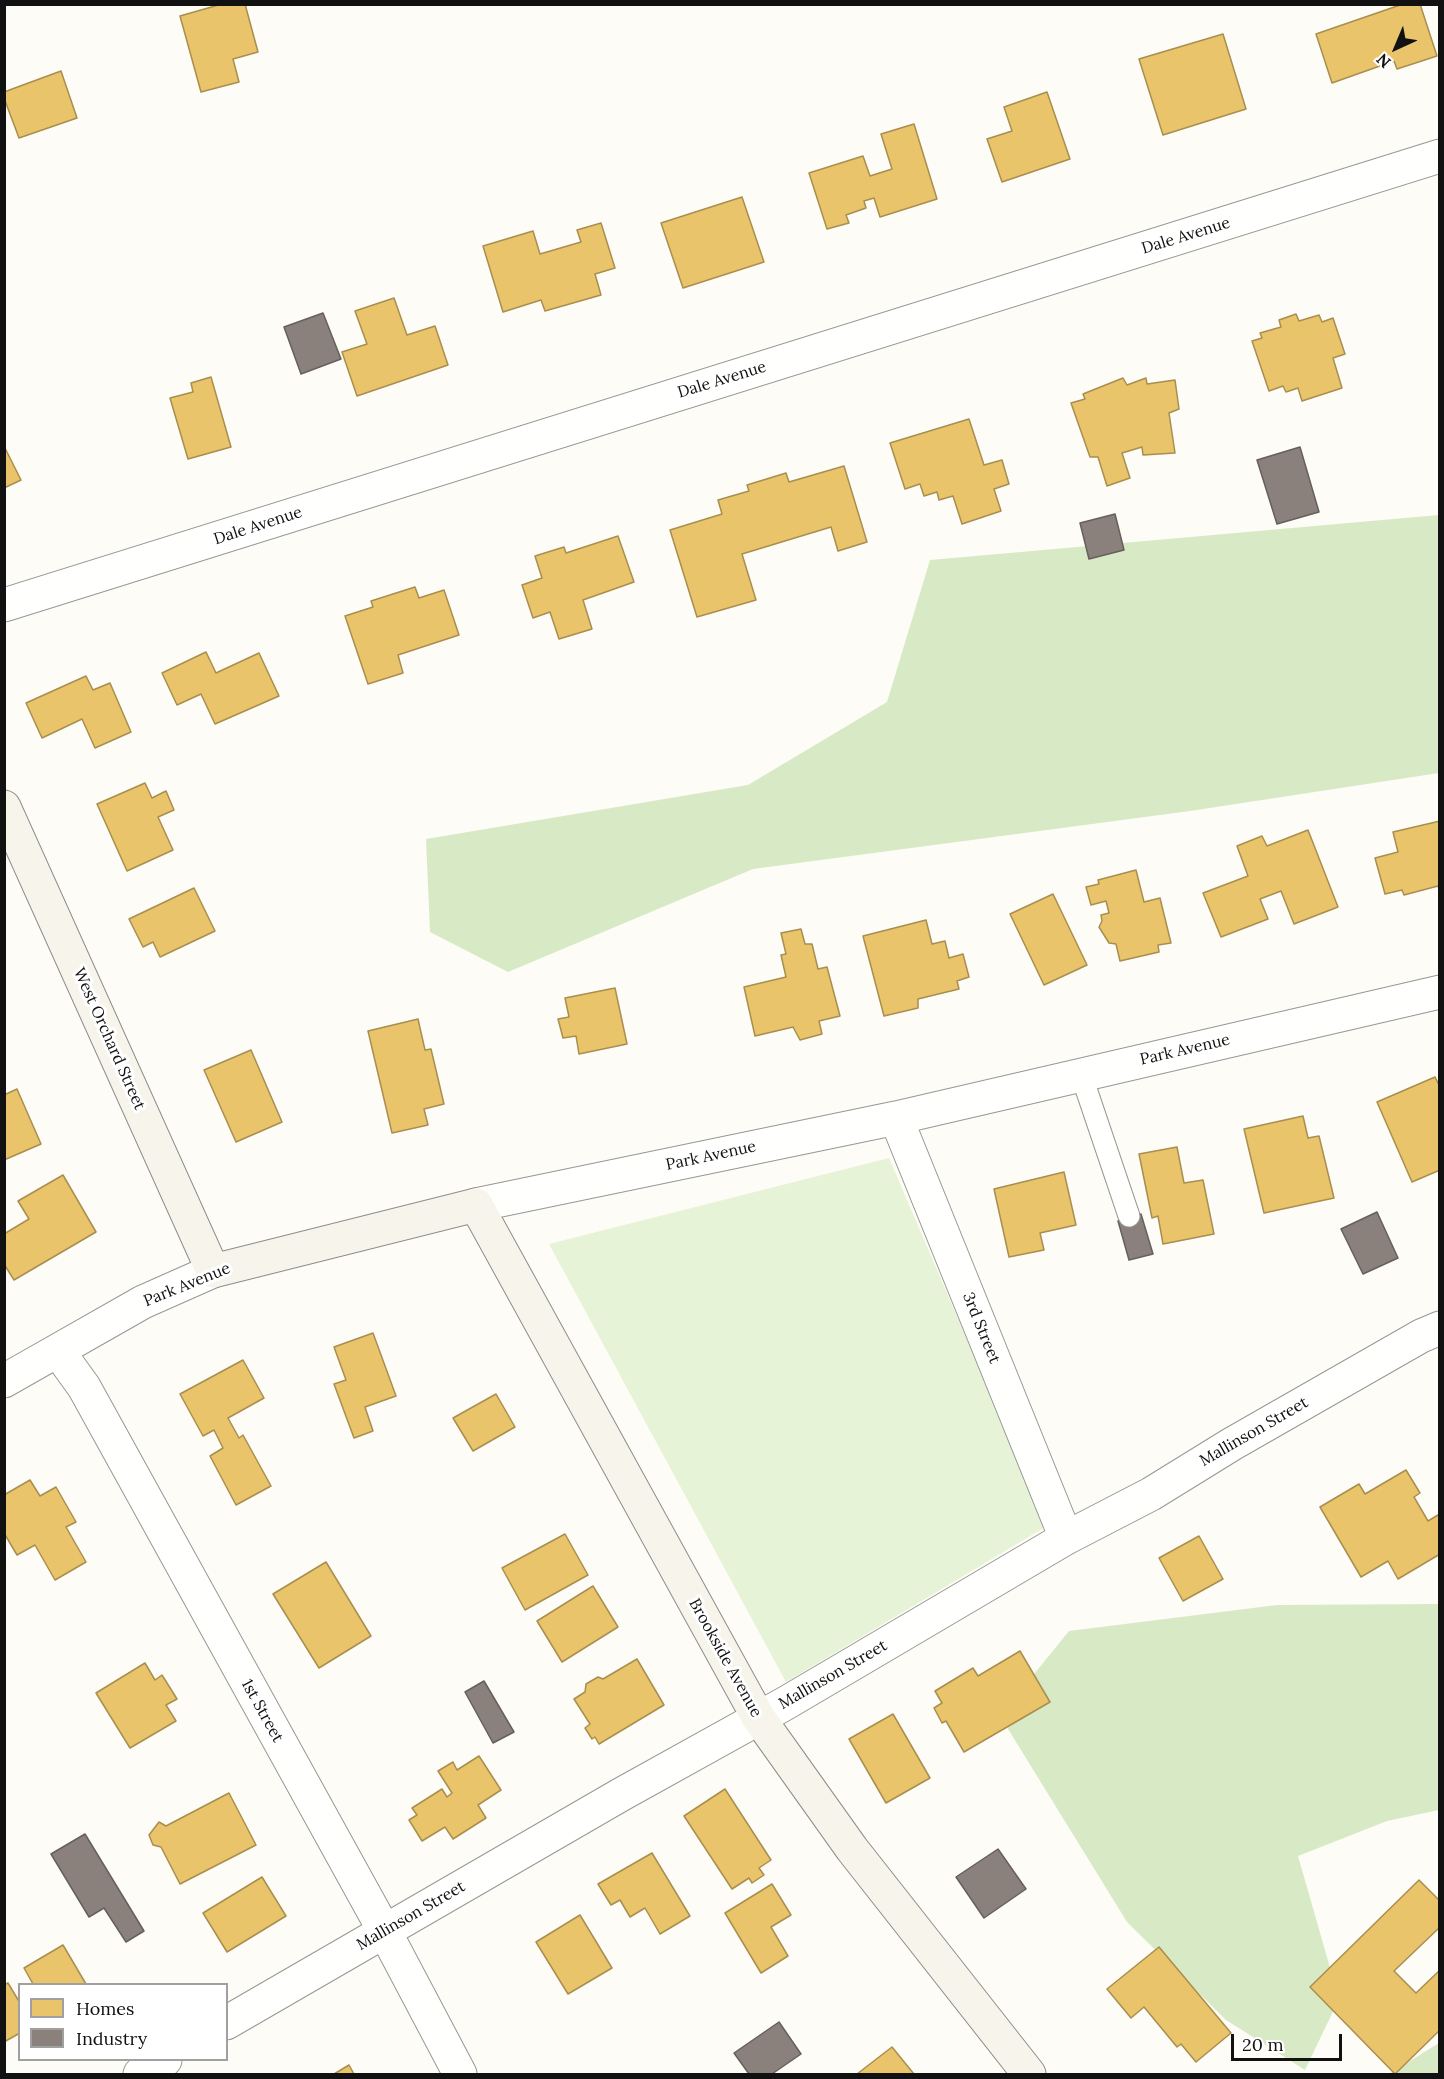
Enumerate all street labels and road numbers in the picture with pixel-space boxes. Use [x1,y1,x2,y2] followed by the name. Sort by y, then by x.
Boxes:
[1139,213,1233,259] street label: Dale Avenue
[675,357,769,403] street label: Dale Avenue
[211,503,305,549] street label: Dale Avenue
[69,965,149,1113] street label: West Orchard Street
[1138,1030,1232,1070] street label: Park Avenue
[664,1137,758,1175] street label: Park Avenue
[141,1259,233,1311] street label: Park Avenue
[958,1290,1004,1366] street label: 3rd Street
[1196,1393,1312,1471] street label: Mallinson Street
[684,1595,766,1721] street label: Brookside Avenue
[775,1636,891,1714] street label: Mallinson Street
[237,1676,287,1746] street label: 1st Street
[353,1877,469,1955] street label: Mallinson Street

